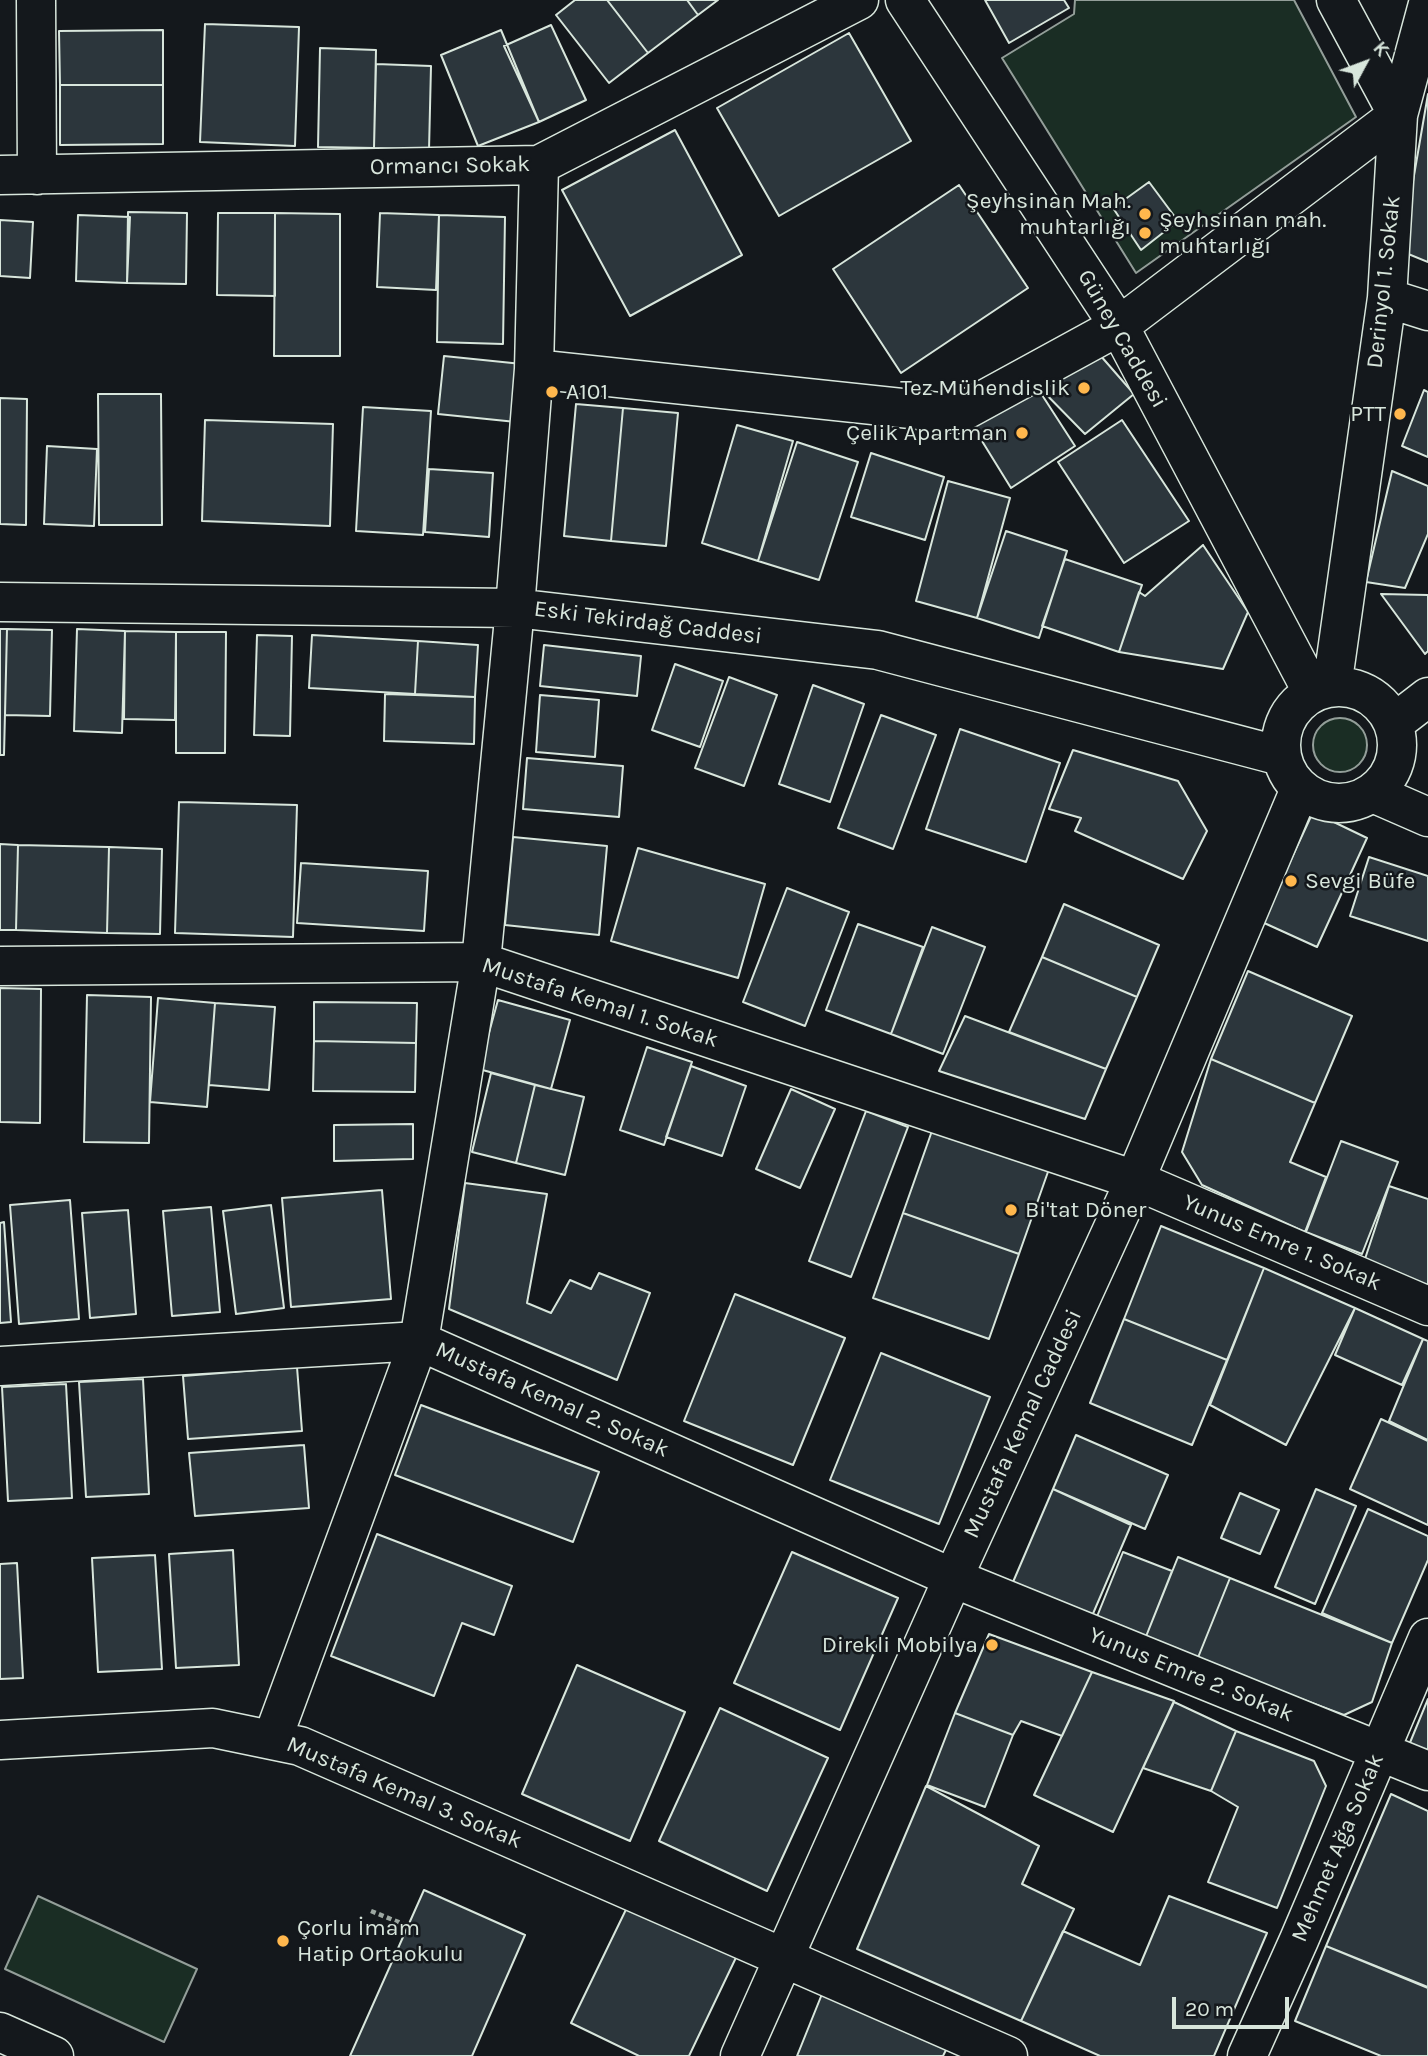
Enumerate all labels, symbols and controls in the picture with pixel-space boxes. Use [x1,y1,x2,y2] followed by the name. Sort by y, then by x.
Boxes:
[1330,28,1400,98] north arrow
[1368,37,1393,61] text: K
[370,151,530,181] street label: Ormancı Sokak
[966,187,1131,241] place label: Şeyhsinan Mah. muhtarlığı
[1361,194,1407,370] street label: Derinyol 1. Sokak
[1137,206,1153,222] marker: Şeyhsinan Mah. muhtarlığı
[1159,206,1326,260] place label: Şeyhsinan mah. muhtarlığı
[1137,225,1153,241] marker: Şeyhsinan mah. muhtarlığı
[1071,265,1173,413] street label: Güney Caddesi
[900,374,1070,402] place label: Tez Mühendislik
[566,378,608,406] place label: A101
[1076,380,1092,396] marker: Tez Mühendislik
[544,384,560,400] marker: A101
[1350,400,1386,428] place label: PTT
[1392,406,1408,422] marker: PTT
[846,419,1008,447] place label: Çelik Apartman
[1014,425,1030,441] marker: Çelik Apartman
[532,595,764,651] street label: Eski Tekirdağ Caddesi
[1305,867,1415,895] place label: Sevgi Büfe
[1283,873,1299,889] marker: Sevgi Büfe
[478,952,722,1054] street label: Mustafa Kemal 1. Sokak
[1179,1189,1385,1297] street label: Yunus Emre 1. Sokak
[1025,1196,1146,1224] place label: Bi'tat Döner
[1003,1202,1019,1218] marker: Bi'tat Döner
[958,1305,1088,1543] street label: Mustafa Kemal Caddesi
[431,1336,673,1464] street label: Mustafa Kemal 2. Sokak
[1085,1621,1297,1729] street label: Yunus Emre 2. Sokak
[822,1631,978,1659] place label: Direkli Mobilya
[984,1637,1000,1653] marker: Direkli Mobilya
[282,1731,526,1855] street label: Mustafa Kemal 3. Sokak
[1286,1750,1390,1946] street label: Mehmet Ağa Sokak
[297,1914,464,1968] place label: Çorlu İmam Hatip Ortaokulu
[275,1933,291,1949] marker: Çorlu İmam Hatip Ortaokulu
[1176,1982,1293,2026] scale bar
[1185,1997,1234,2021] text: 20 m

